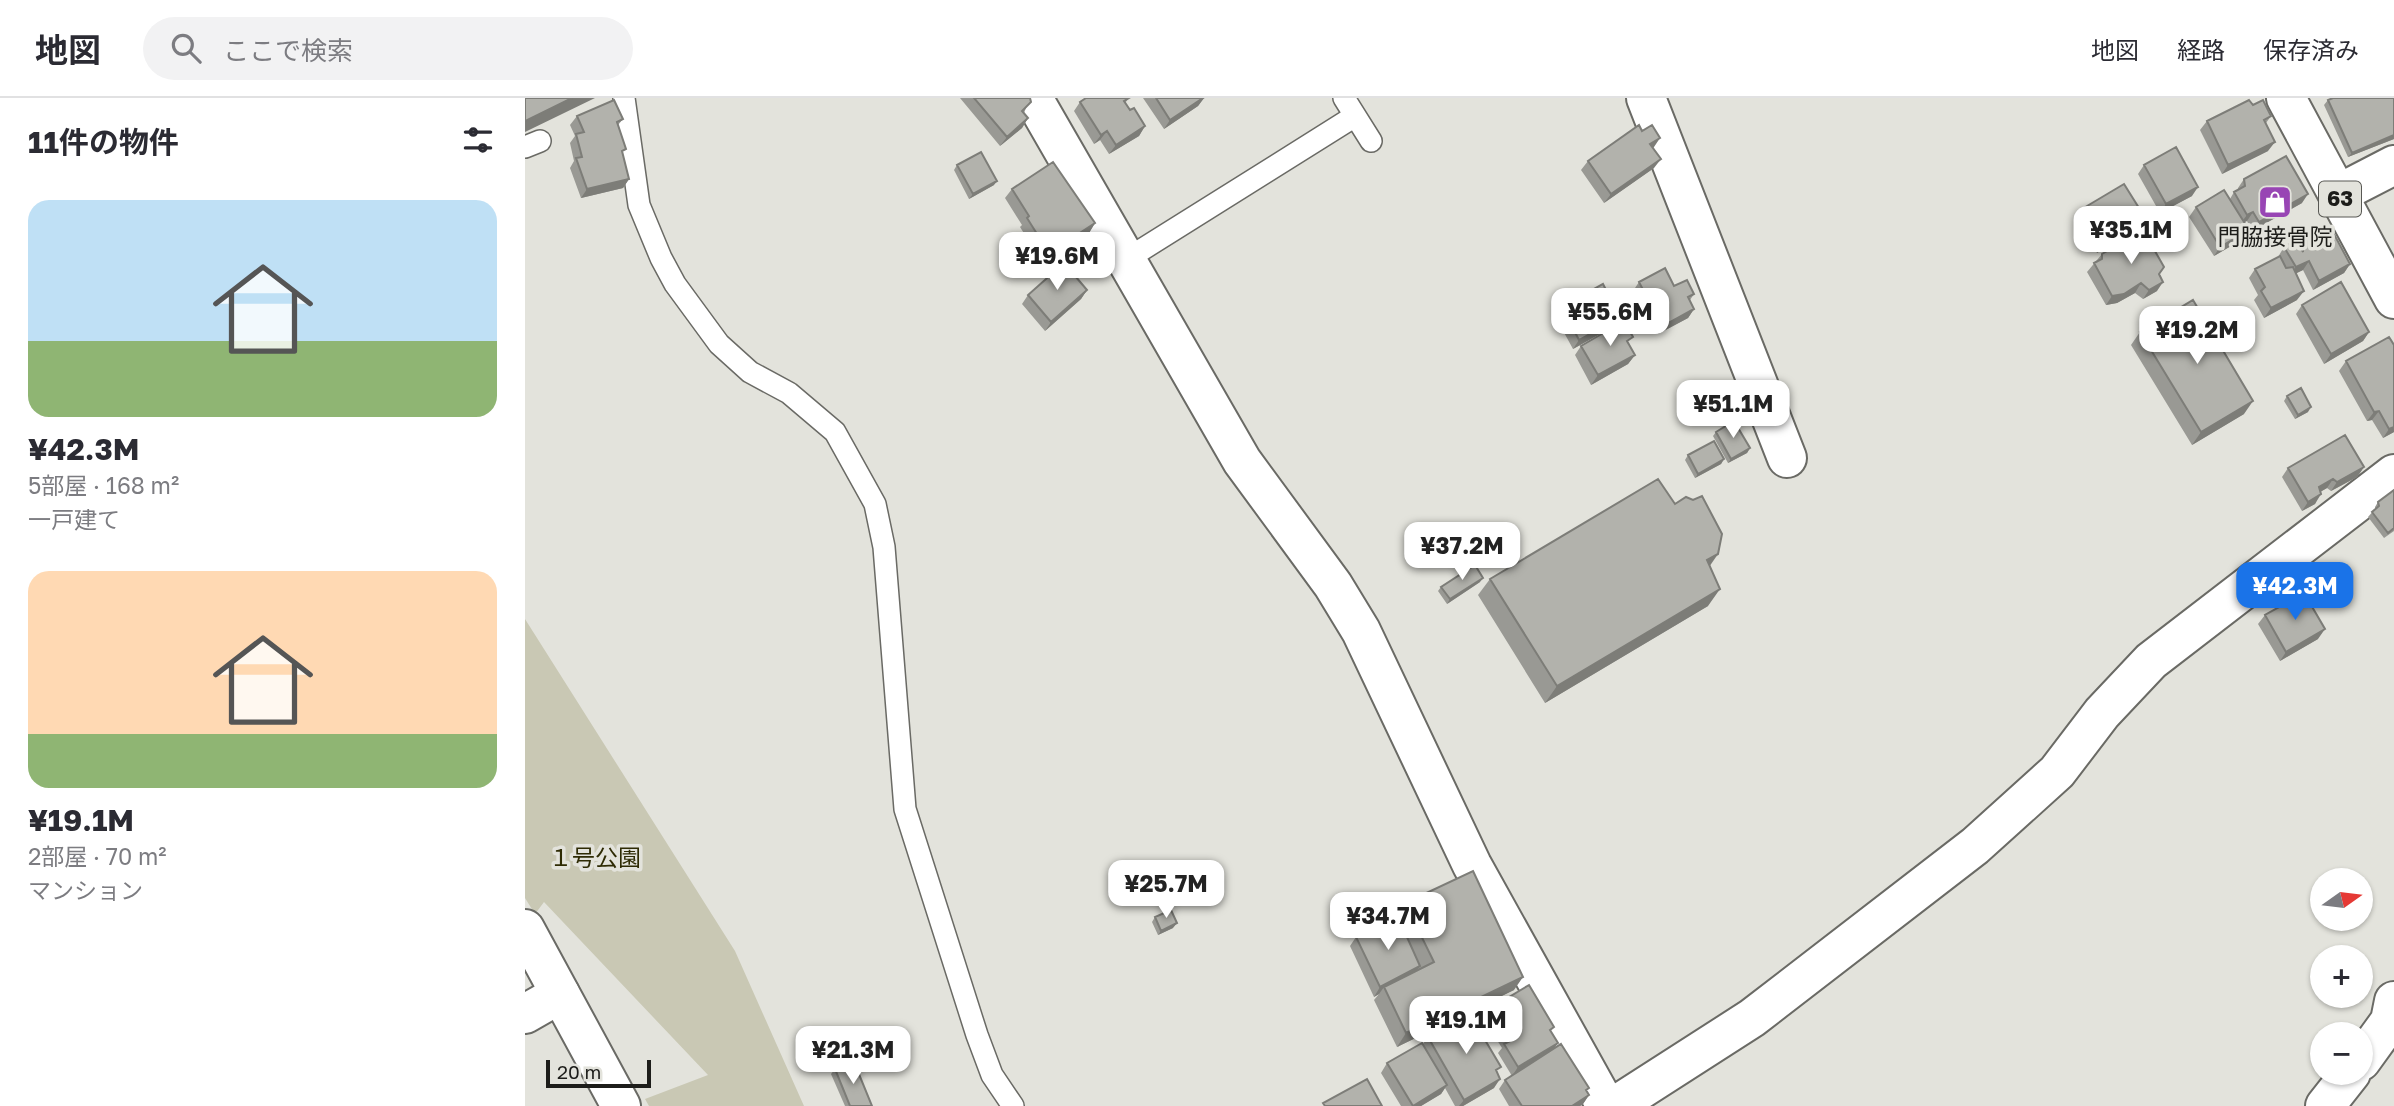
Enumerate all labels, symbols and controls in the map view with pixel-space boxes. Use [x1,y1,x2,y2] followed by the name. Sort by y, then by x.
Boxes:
[143,17,633,80] search box
[167,29,205,67] icon: search
[35,30,101,69] text: 地図
[223,35,353,66] text: ここで検索
[2091,35,2139,64] text: 地図
[2177,35,2225,64] text: 経路
[2263,35,2359,64] text: 保存済み
[459,121,497,159] icon: filters
[28,124,179,160] text: 11件の物件
[2319,182,2361,217] road number: 63
[2256,183,2294,221] shop icon: 門脇接骨院
[2074,206,2188,266] pin: ¥35.1M
[2090,215,2172,243] text: ¥35.1M
[2218,222,2333,250] place label: 門脇接骨院
[1000,232,1114,292] pin: ¥19.6M
[1015,241,1099,269] text: ¥19.6M
[200,246,326,372] icon: home
[1553,288,1667,348] pin: ¥55.6M
[1567,297,1653,325] text: ¥55.6M
[2140,306,2254,366] pin: ¥19.2M
[2155,315,2239,343] text: ¥19.2M
[1676,380,1790,440] pin: ¥51.1M
[1693,389,1773,417] text: ¥51.1M
[28,431,139,467] text: ¥42.3M
[28,471,179,499] text: 5部屋 · 168 m²
[28,505,120,533] text: 一戸建て
[1405,522,1519,582] pin: ¥37.2M
[1420,531,1504,559] text: ¥37.2M
[2238,562,2352,622] pin: ¥42.3M
[2252,571,2338,599] text: ¥42.3M
[200,617,326,743] icon: home
[28,802,134,838] text: ¥19.1M
[28,842,167,870] text: 2部屋 · 70 m²
[549,843,641,871] park label: １号公園
[1109,860,1223,920] pin: ¥25.7M
[2310,868,2373,931] north arrow
[2310,868,2373,1085] map controls
[1124,869,1208,897] text: ¥25.7M
[28,876,143,904] text: マンション
[1331,892,1445,952] pin: ¥34.7M
[1346,901,1430,929] text: ¥34.7M
[2310,945,2373,1008] button: +
[1409,996,1523,1056] pin: ¥19.1M
[1425,1005,1507,1033] text: ¥19.1M
[2310,1022,2373,1085] button: −
[796,1026,910,1086] pin: ¥21.3M
[812,1035,894,1063] text: ¥21.3M
[546,1057,651,1089] scale bar
[557,1060,601,1083] text: 20 m

